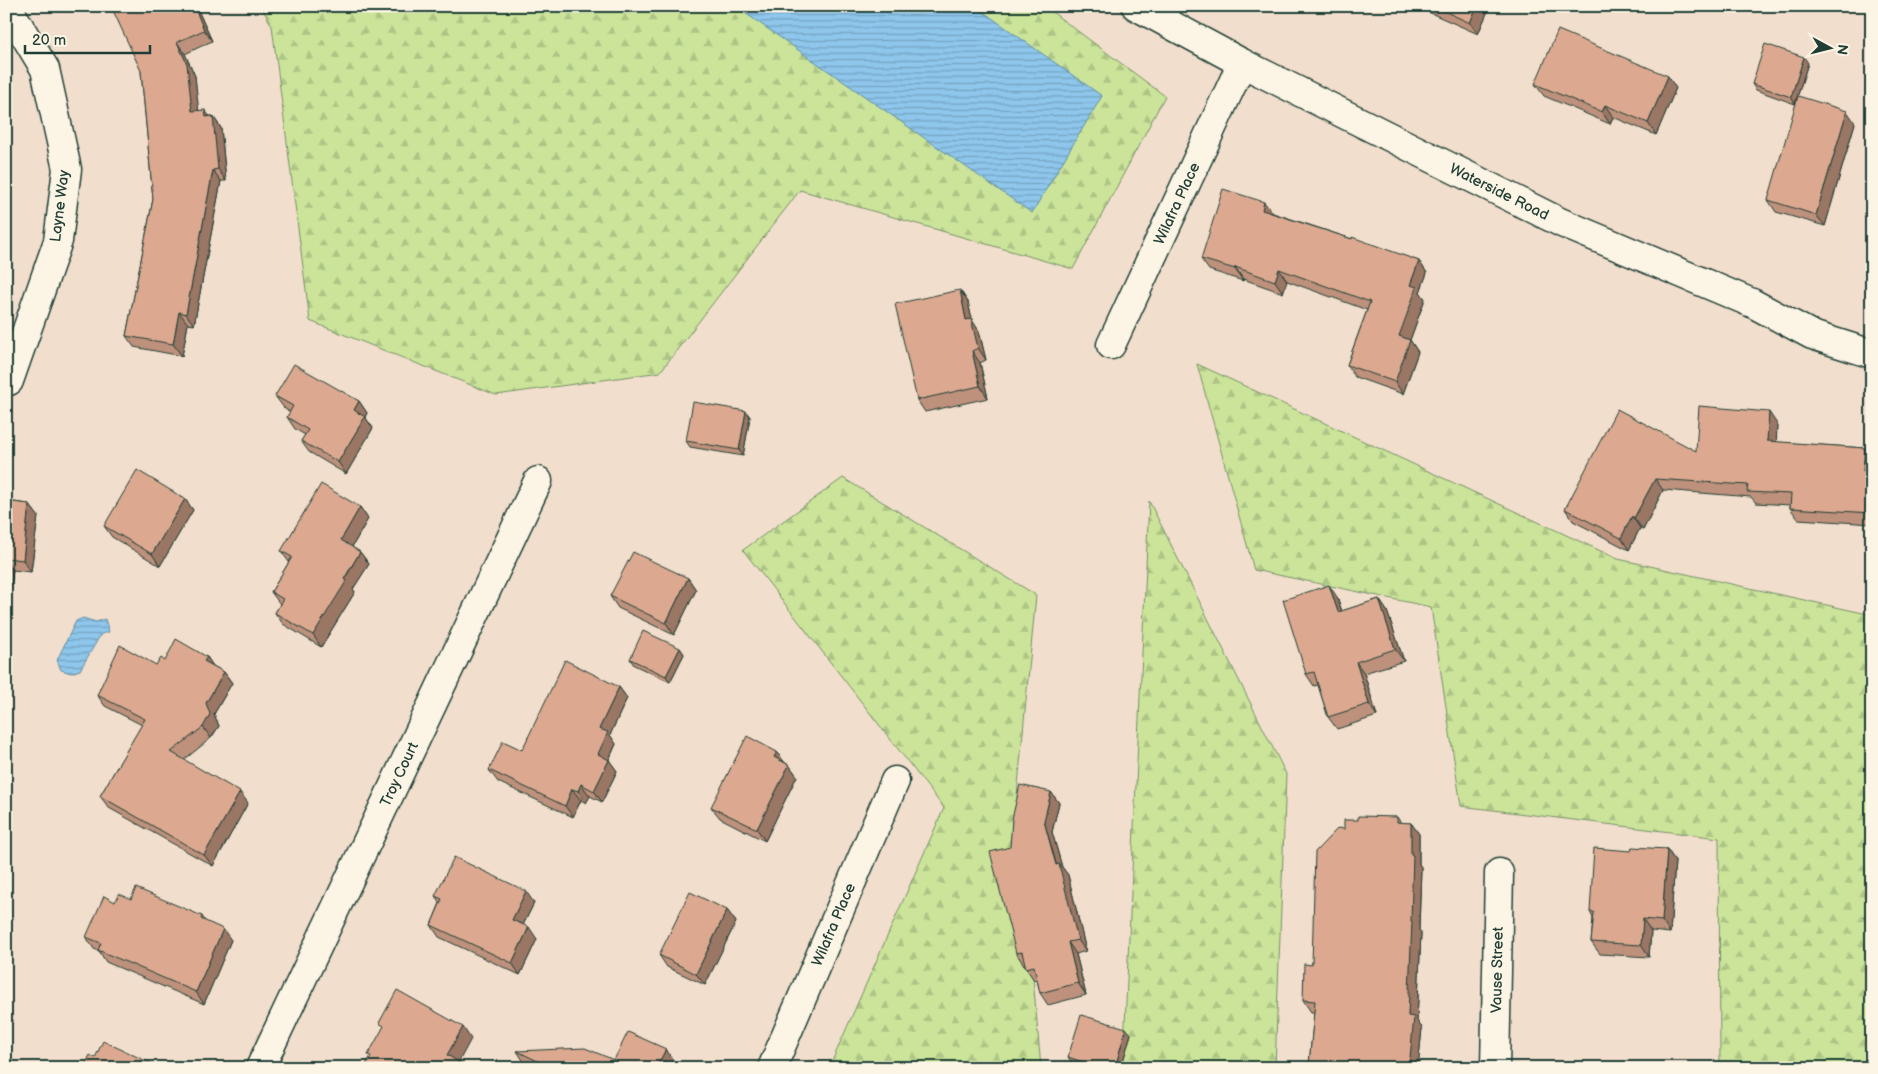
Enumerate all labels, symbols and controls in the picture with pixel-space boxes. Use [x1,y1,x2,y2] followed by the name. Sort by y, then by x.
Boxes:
[25,22,150,54] scale bar
[1806,22,1856,72] north arrow
[32,31,66,50] text: 20 m
[1833,43,1851,56] text: N
[1149,159,1204,248] street label: Wilafra Place
[1446,159,1552,224] street label: Waterside Road
[46,169,74,243] street label: Layne Way
[376,739,423,810] street label: Troy Court
[807,880,860,969] street label: Wilafra Place
[1487,926,1507,1013] street label: Vause Street

